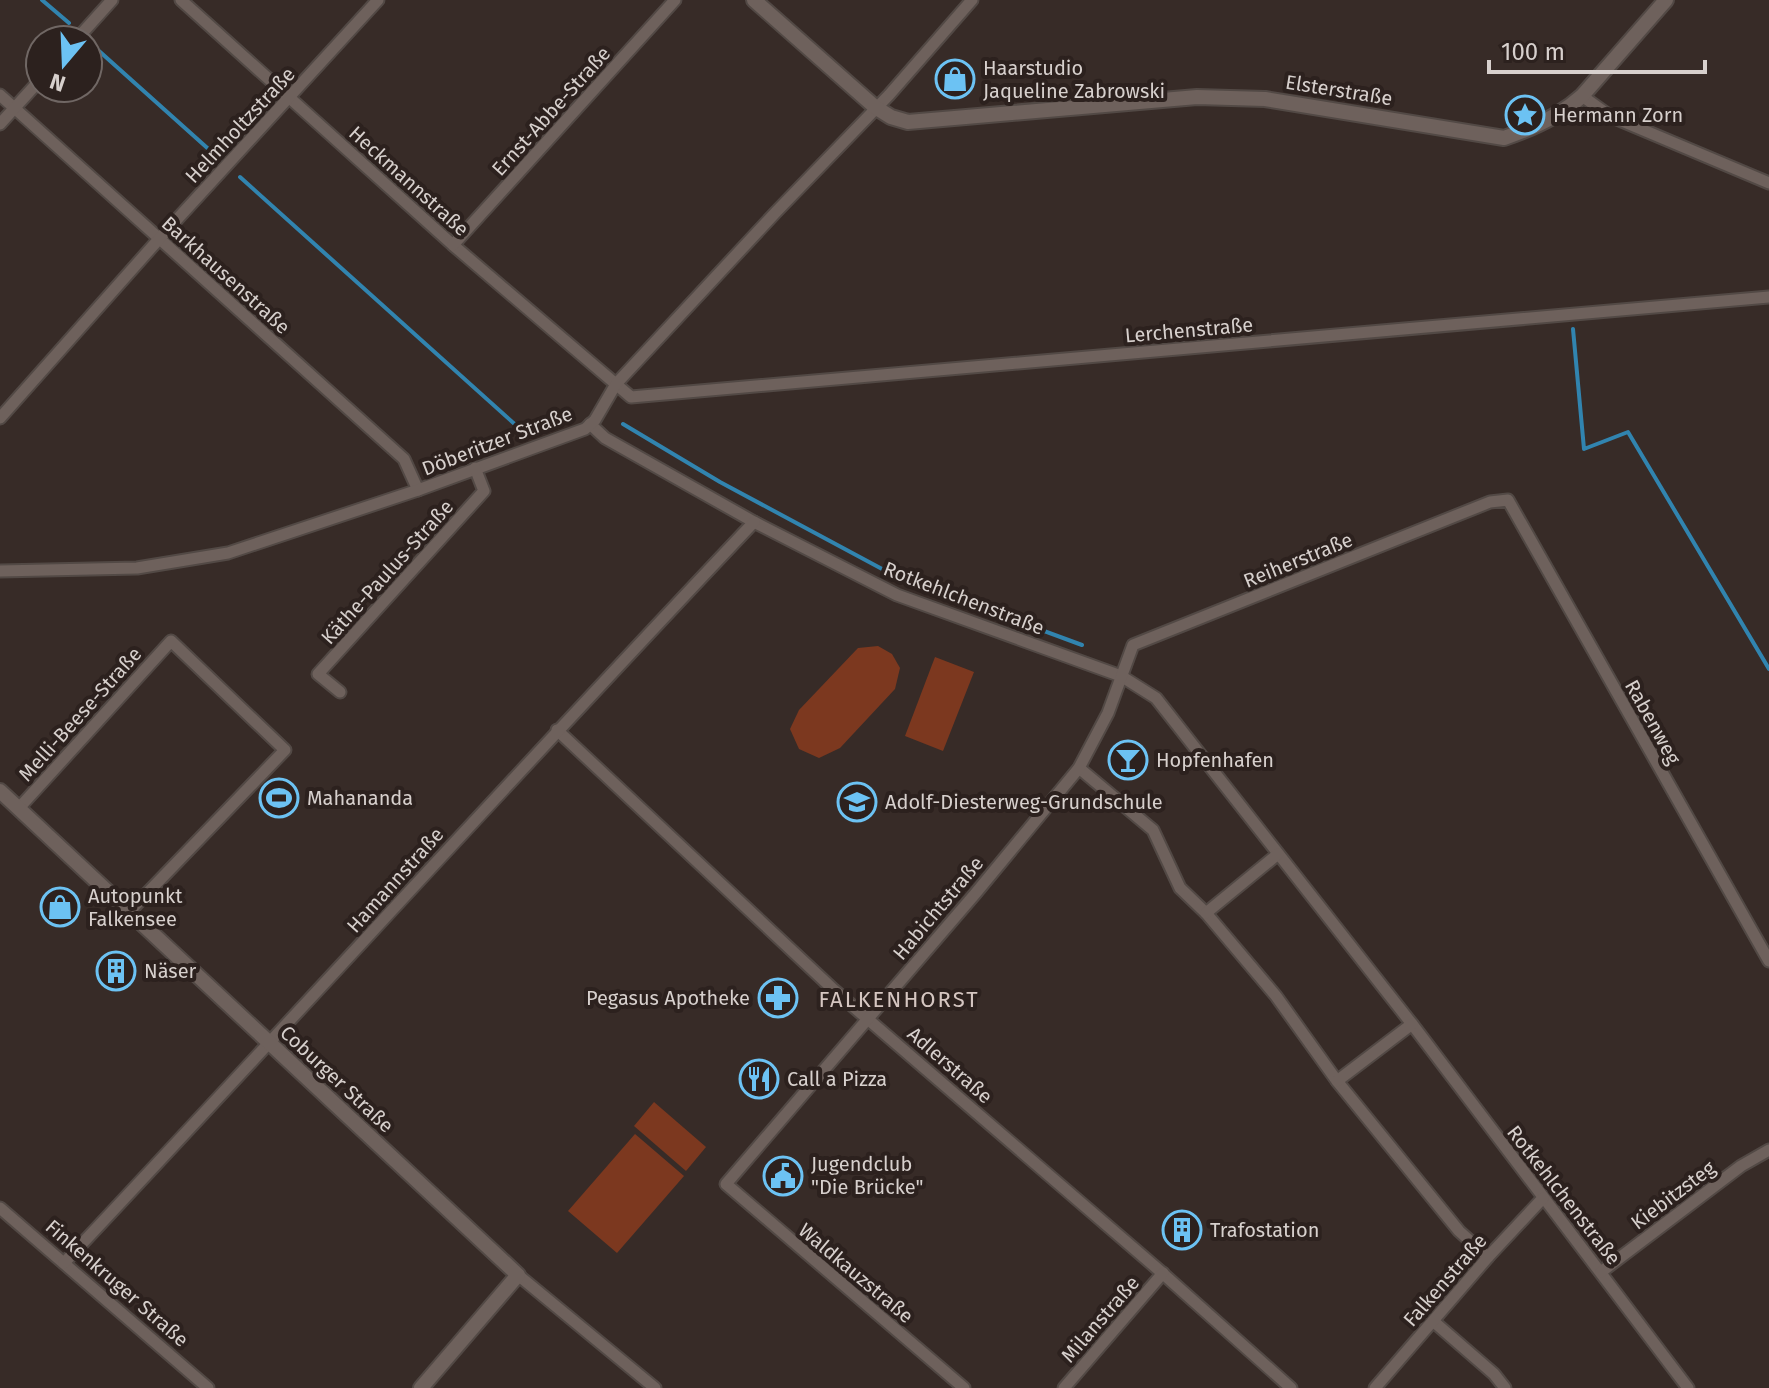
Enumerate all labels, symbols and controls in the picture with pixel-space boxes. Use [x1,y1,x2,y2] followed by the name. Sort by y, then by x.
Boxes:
[24,24,104,104] north arrow
[1489,24,1705,74] scale bar
[1501,38,1565,66] text: 100 m
[487,41,615,181] street label: Ernst-Abbe-Straße
[983,56,1165,103] place label: Haarstudio Jaqueline Zabrowski
[934,58,976,100] shop icon: Haarstudio Jaqueline Zabrowski
[180,62,300,188] street label: Helmholtzstraße
[46,67,69,98] text: N
[1284,70,1394,110] street label: Elsterstraße
[1504,94,1546,136] place icon: Hermann Zorn
[1553,103,1683,127] place label: Hermann Zorn
[344,121,474,241] street label: Heckmannstraße
[157,211,295,339] street label: Barkhausenstraße
[1124,312,1254,348] street label: Lerchenstraße
[418,401,576,481] street label: Döberitzer Straße
[316,495,458,649] street label: Käthe-Paulus-Straße
[1240,527,1356,593] street label: Reiherstraße
[880,556,1048,640] street label: Rotkehlchenstraße
[13,642,147,786] street label: Melli-Beese-Straße
[1620,676,1686,769] street label: Rabenweg
[1107,739,1149,781] bar icon: Hopfenhafen
[1156,748,1274,772] place label: Hopfenhafen
[258,777,300,819] sports icon: Mahananda
[836,781,878,823] school or university icon: Adolf-Diesterweg-Grundschule
[307,786,413,810] place label: Mahananda
[885,790,1163,814] place label: Adolf-Diesterweg-Grundschule
[342,822,448,938] street label: Hamannstraße
[888,851,988,965] street label: Habichtstraße
[88,884,183,931] place label: Autopunkt Falkensee
[39,886,81,928] shop icon: Autopunkt Falkensee
[95,950,137,992] building icon: Näser
[144,959,197,983] place label: Näser
[757,977,799,1019] pharmacy icon: Pegasus Apotheke
[586,986,750,1010] place label: Pegasus Apotheke
[818,986,980,1013] district label: FALKENHORST
[275,1020,399,1138] street label: Coburger Straße
[903,1022,997,1108] street label: Adlerstraße
[738,1058,780,1100] restaurant icon: Call a Pizza
[787,1067,887,1091] place label: Call a Pizza
[1502,1121,1626,1269] street label: Rotkehlchenstraße
[811,1152,924,1199] place label: Jugendclub "Die Brücke"
[762,1155,804,1197] public building icon: Jugendclub "Die Brücke"
[1626,1155,1720,1234] street label: Kiebitzsteg
[1161,1209,1203,1251] building icon: Trafostation
[41,1214,193,1352] street label: Finkenkruger Straße
[794,1218,918,1328] street label: Waldkauzstraße
[1210,1218,1319,1242] place label: Trafostation
[1398,1229,1492,1331] street label: Falkenstraße
[1056,1271,1144,1367] street label: Milanstraße

